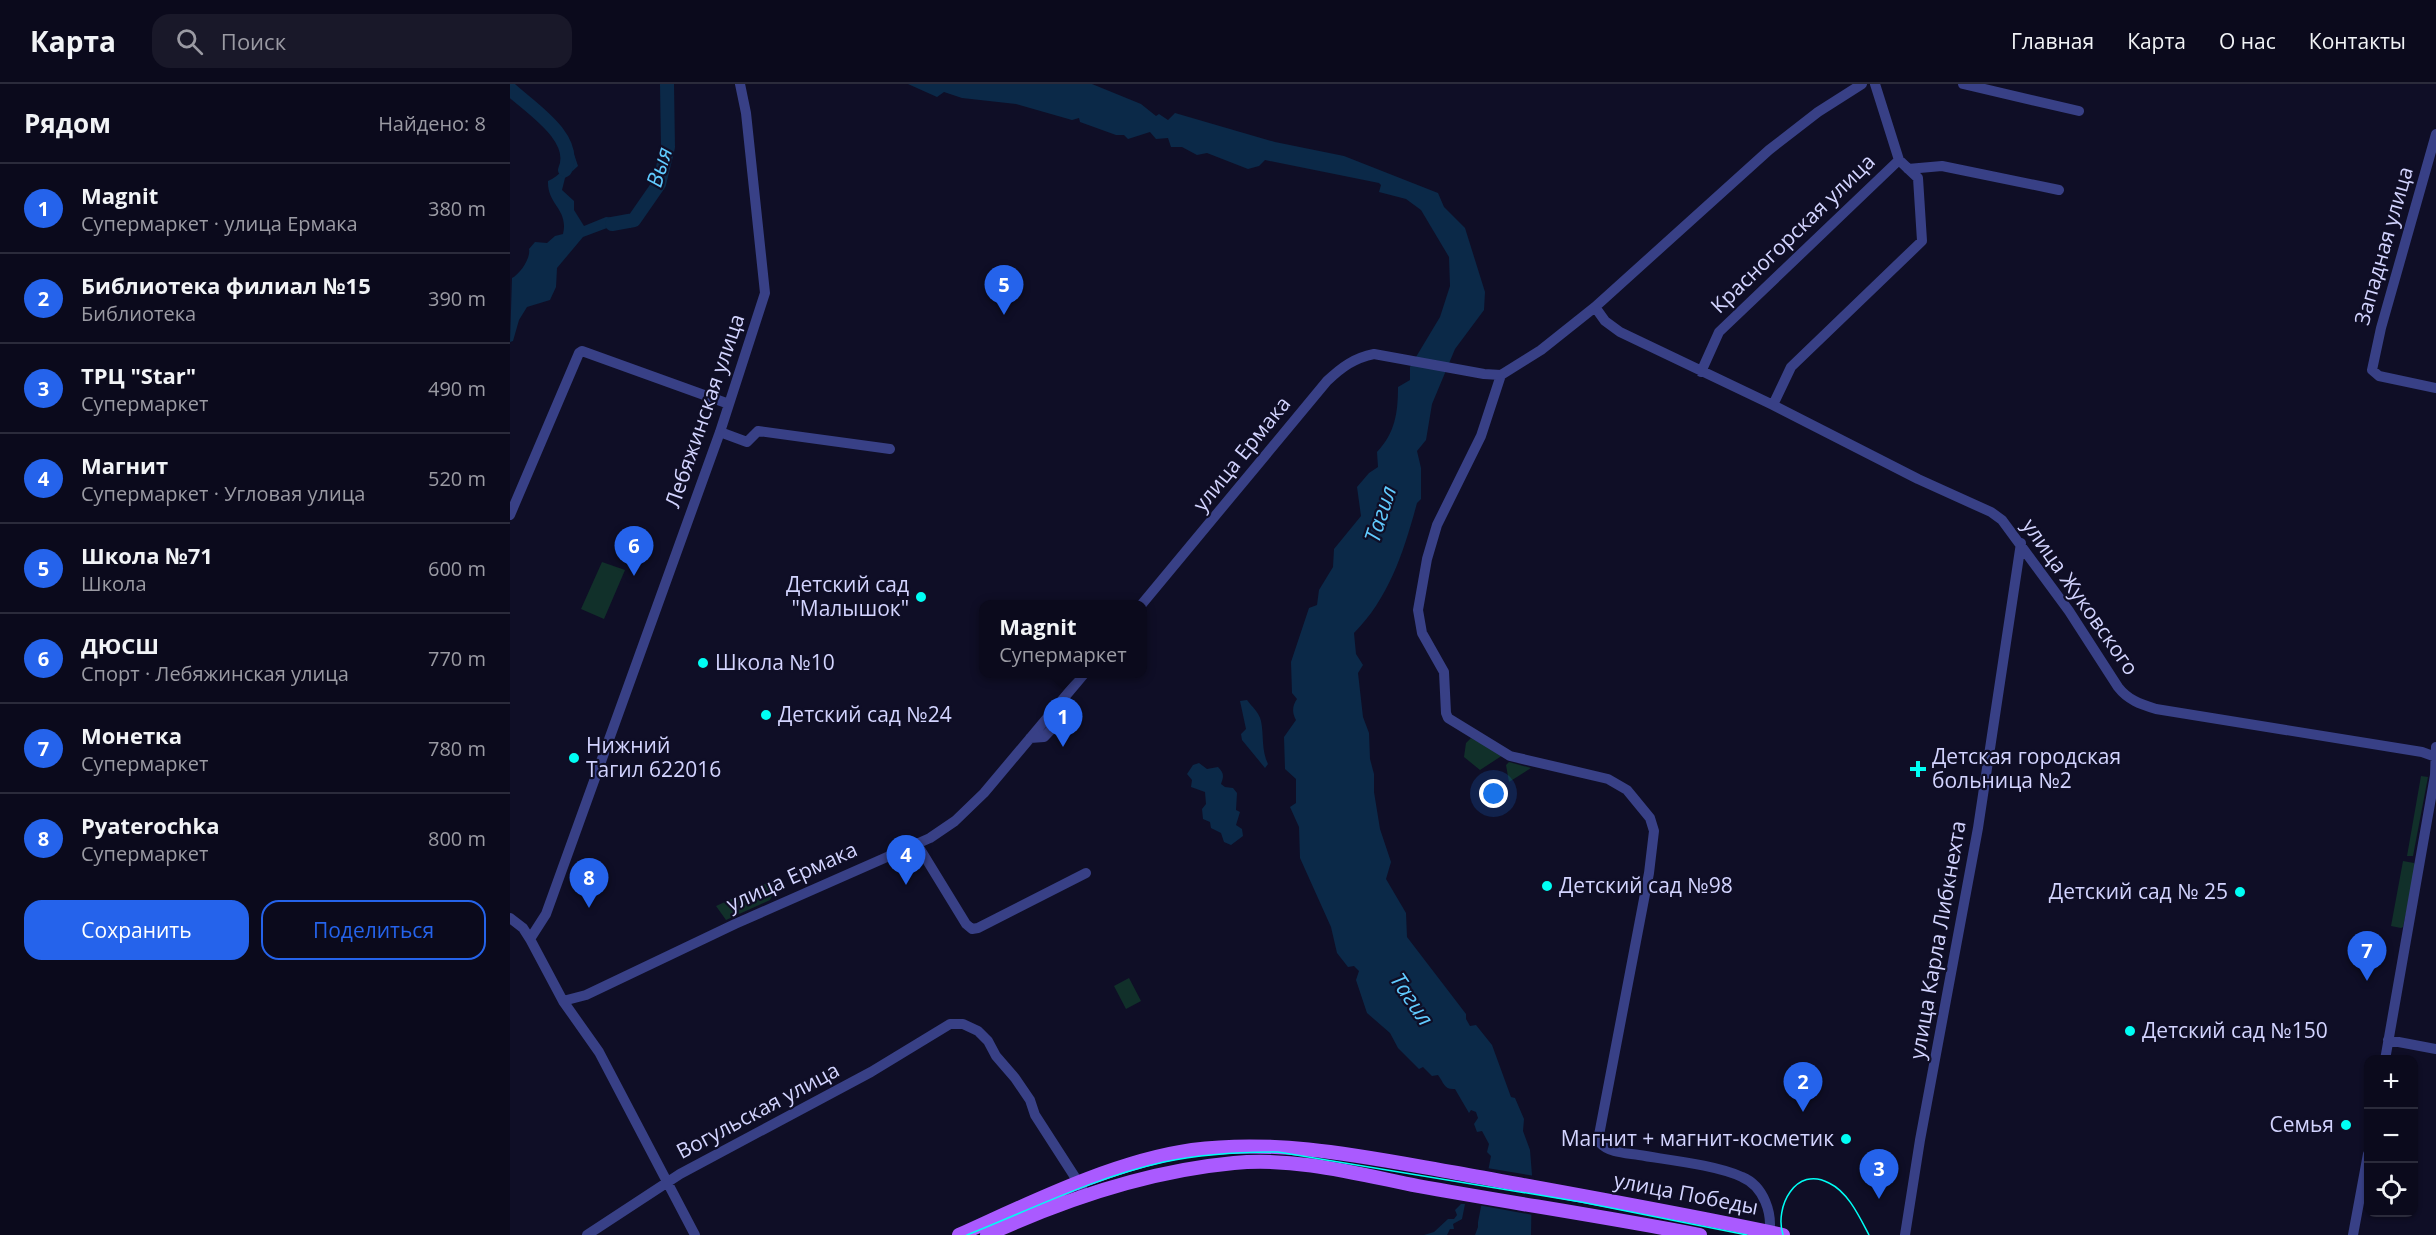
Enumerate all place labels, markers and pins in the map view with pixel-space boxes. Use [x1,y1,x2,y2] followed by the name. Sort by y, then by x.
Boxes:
[984,266,1024,315] pin: 5
[614,526,654,576] pin: 6
[786,570,909,622] place label: Детский сад "Малышок"
[914,590,928,604] marker: Детский сад "Малышок"
[715,648,835,676] place label: Школа №10
[696,656,710,670] marker: Школа №10
[1044,698,1082,747] pin: 1
[778,700,952,728] place label: Детский сад №24
[759,708,773,722] marker: Детский сад №24
[586,731,721,783] place label: Нижний Тагил 622016
[1932,742,2121,794] place label: Детская городская больница №2
[567,751,581,765] marker: Нижний Тагил 622016
[1909,760,1927,778] marker: Детская городская больница №2
[886,836,926,885] pin: 4
[570,858,608,908] pin: 8
[1559,871,1733,899] place label: Детский сад №98
[2049,877,2228,905] place label: Детский сад № 25
[1540,879,1554,893] marker: Детский сад №98
[2233,885,2247,899] marker: Детский сад № 25
[2348,932,2386,981] pin: 7
[2142,1016,2328,1044] place label: Детский сад №150
[2123,1024,2137,1038] marker: Детский сад №150
[1784,1062,1822,1112] pin: 2
[2270,1110,2334,1138] place label: Семья
[2339,1118,2353,1132] marker: Семья
[1561,1124,1834,1152] place label: Магнит + магнит-косметик
[1839,1132,1853,1146] marker: Магнит + магнит-косметик
[1860,1150,1898,1199] pin: 3

